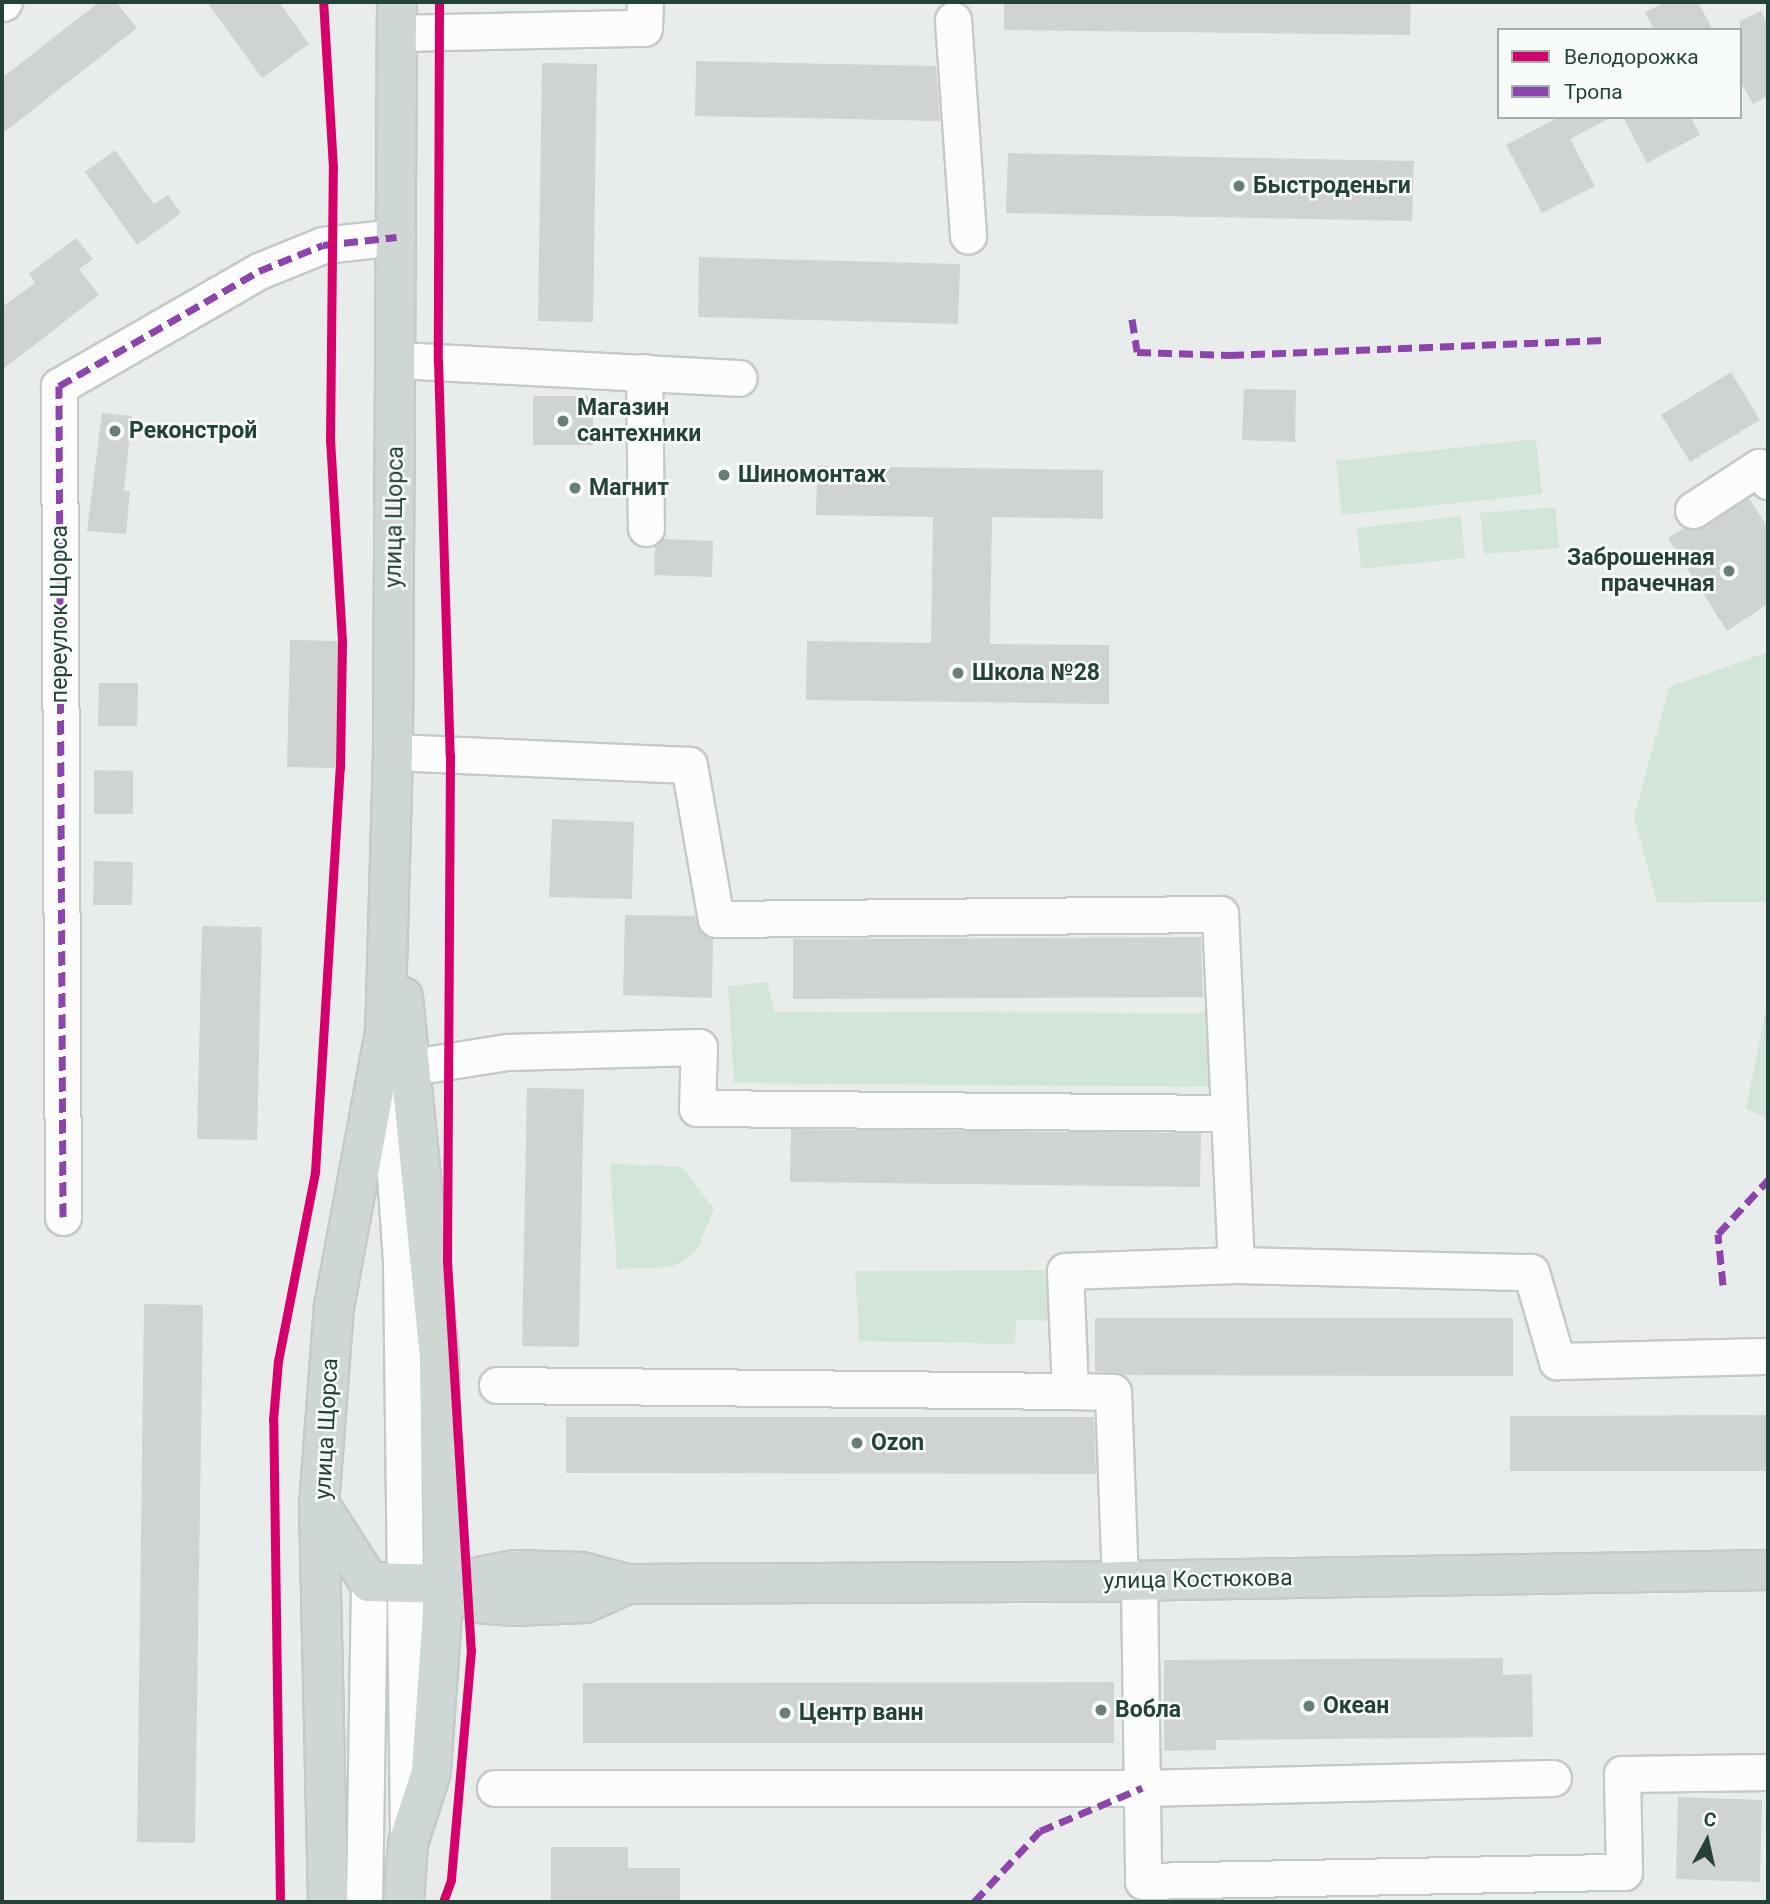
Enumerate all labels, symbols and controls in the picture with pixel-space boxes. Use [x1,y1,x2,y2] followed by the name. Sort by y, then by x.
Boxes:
[1497,28,1742,119] legend
[1564,45,1699,69] text: Велодорожка
[1564,80,1623,104] text: Тропа
[1253,172,1411,200] place label: Быстроденьги
[1231,178,1247,194] marker: Быстроденьги
[577,394,701,448] place label: Магазин сантехники
[555,413,571,429] marker: Магазин сантехники
[129,417,257,445] place label: Реконстрой
[107,423,123,439] marker: Реконстрой
[380,446,410,588] street label: улица Щорса
[738,461,886,489] place label: Шиномонтаж
[716,467,732,483] marker: Шиномонтаж
[589,474,669,502] place label: Магнит
[567,480,583,496] marker: Магнит
[46,525,74,703] street label: переулок Щорса
[1567,544,1715,598] place label: Заброшенная прачечная
[1721,563,1737,579] marker: Заброшенная прачечная
[972,659,1100,687] place label: Школа №28
[950,665,966,681] marker: Школа №28
[310,1358,344,1500] street label: улица Щорса
[871,1429,924,1457] place label: Ozon
[849,1435,865,1451] marker: Ozon
[1103,1565,1293,1595] street label: улица Костюкова
[1323,1692,1389,1720] place label: Океан
[1115,1696,1181,1724] place label: Вобла
[1301,1698,1317,1714] marker: Океан
[799,1699,924,1727] place label: Центр ванн
[1093,1702,1109,1718] marker: Вобла
[777,1705,793,1721] marker: Центр ванн
[1672,1806,1742,1876] north arrow
[1702,1807,1718,1832] text: С

